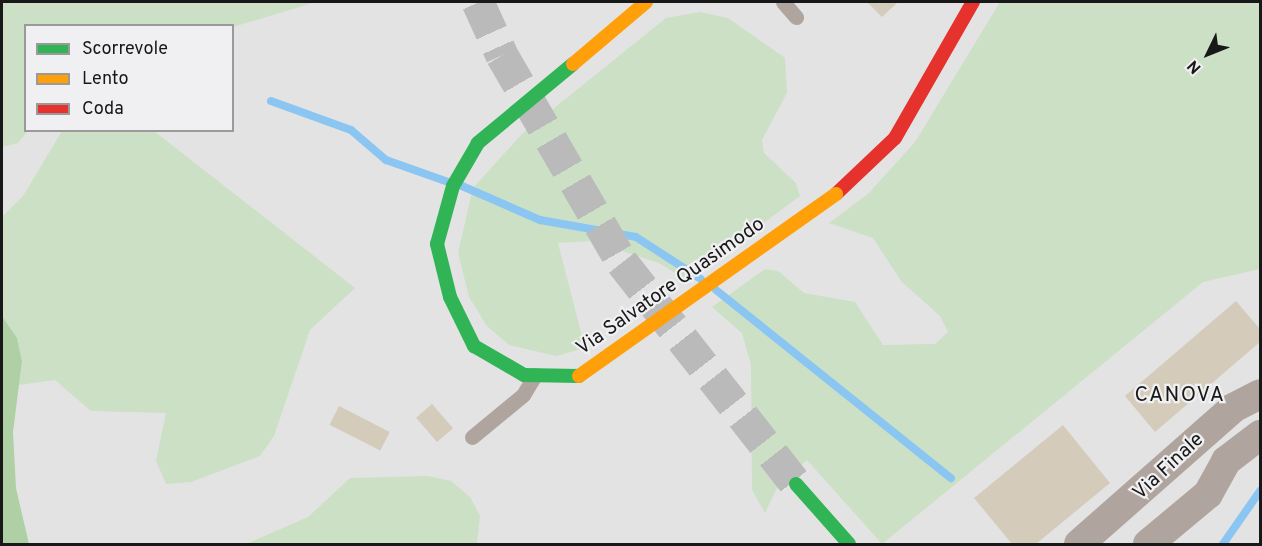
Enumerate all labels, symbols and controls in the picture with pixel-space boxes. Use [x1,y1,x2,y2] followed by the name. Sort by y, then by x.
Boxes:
[24,24,234,132] legend
[1178,24,1238,84] north arrow
[82,38,168,61] text: Scorrevole
[1184,55,1206,77] text: N
[82,68,128,91] text: Lento
[82,98,124,121] text: Coda
[572,213,770,361] street label: Via Salvatore Quasimodo
[1134,383,1226,409] district label: CANOVA
[1129,428,1209,506] street label: Via Finale

